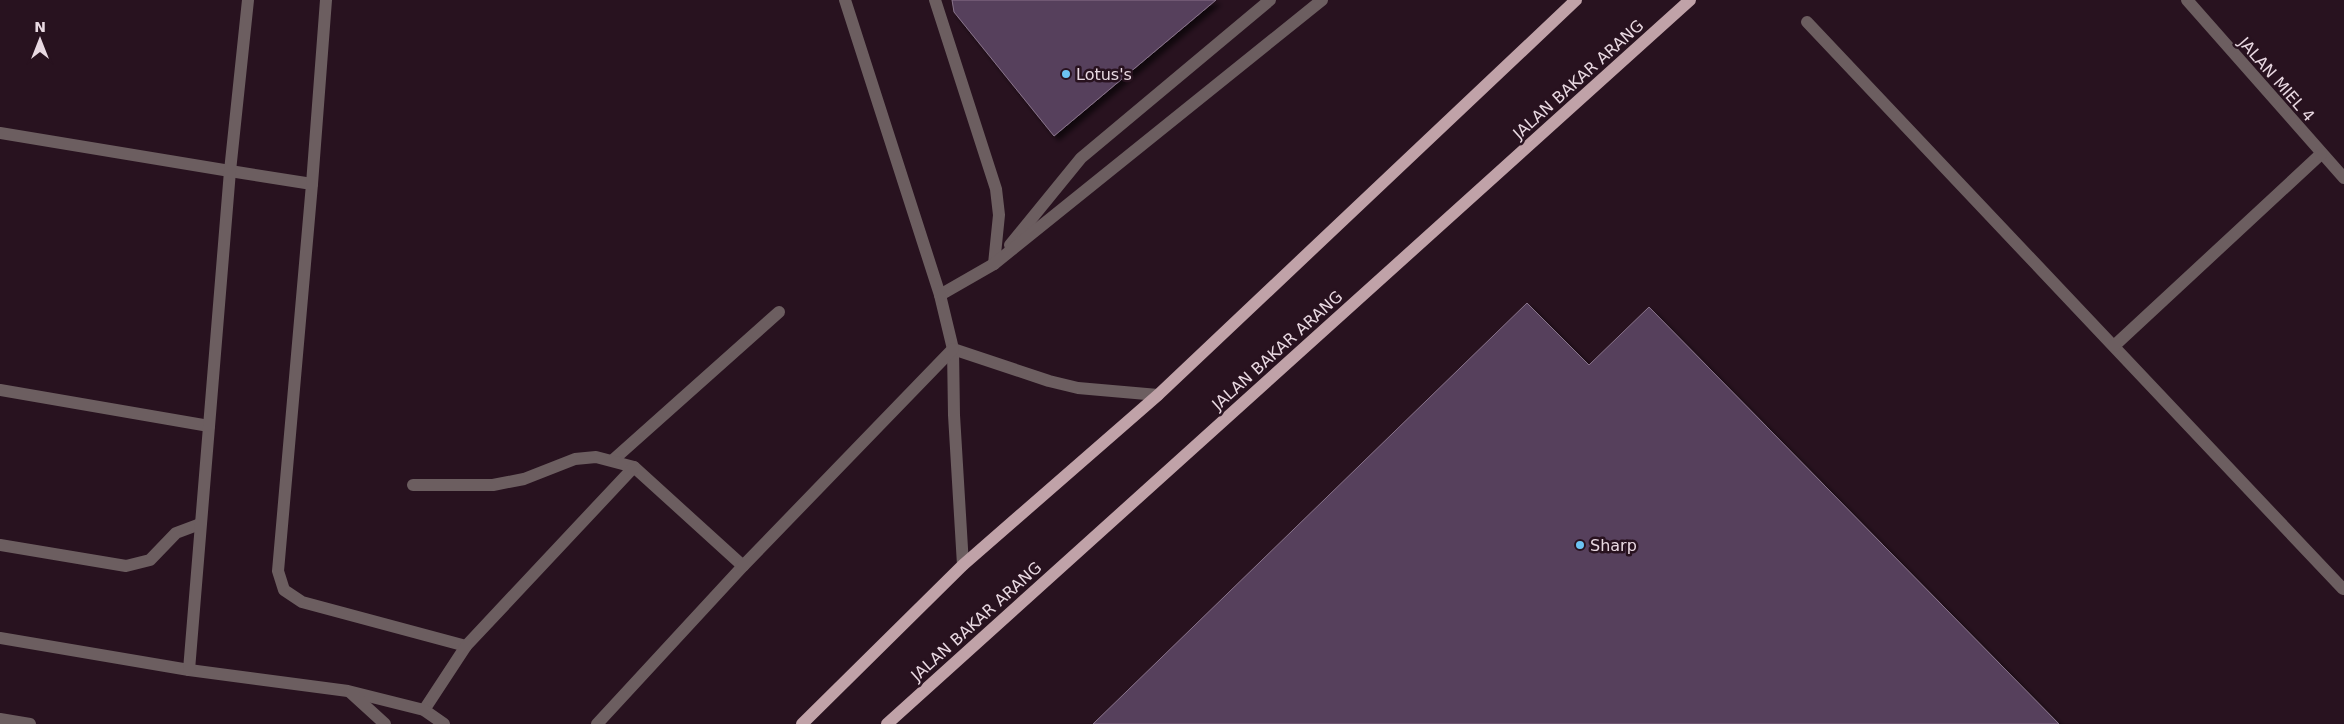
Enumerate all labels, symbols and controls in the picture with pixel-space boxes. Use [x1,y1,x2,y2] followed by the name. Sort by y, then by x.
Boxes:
[15,15,65,65] north arrow
[1509,16,1647,144] street label: JALAN BAKAR ARANG
[34,19,46,35] text: N
[2234,33,2318,125] street label: JALAN MIEL 4
[1076,65,1132,84] place label: Lotus's
[1060,68,1072,80] marker: Lotus's
[1208,287,1346,415] street label: JALAN BAKAR ARANG
[1590,536,1637,555] place label: Sharp
[1574,539,1586,551] marker: Sharp
[907,558,1045,686] street label: JALAN BAKAR ARANG

